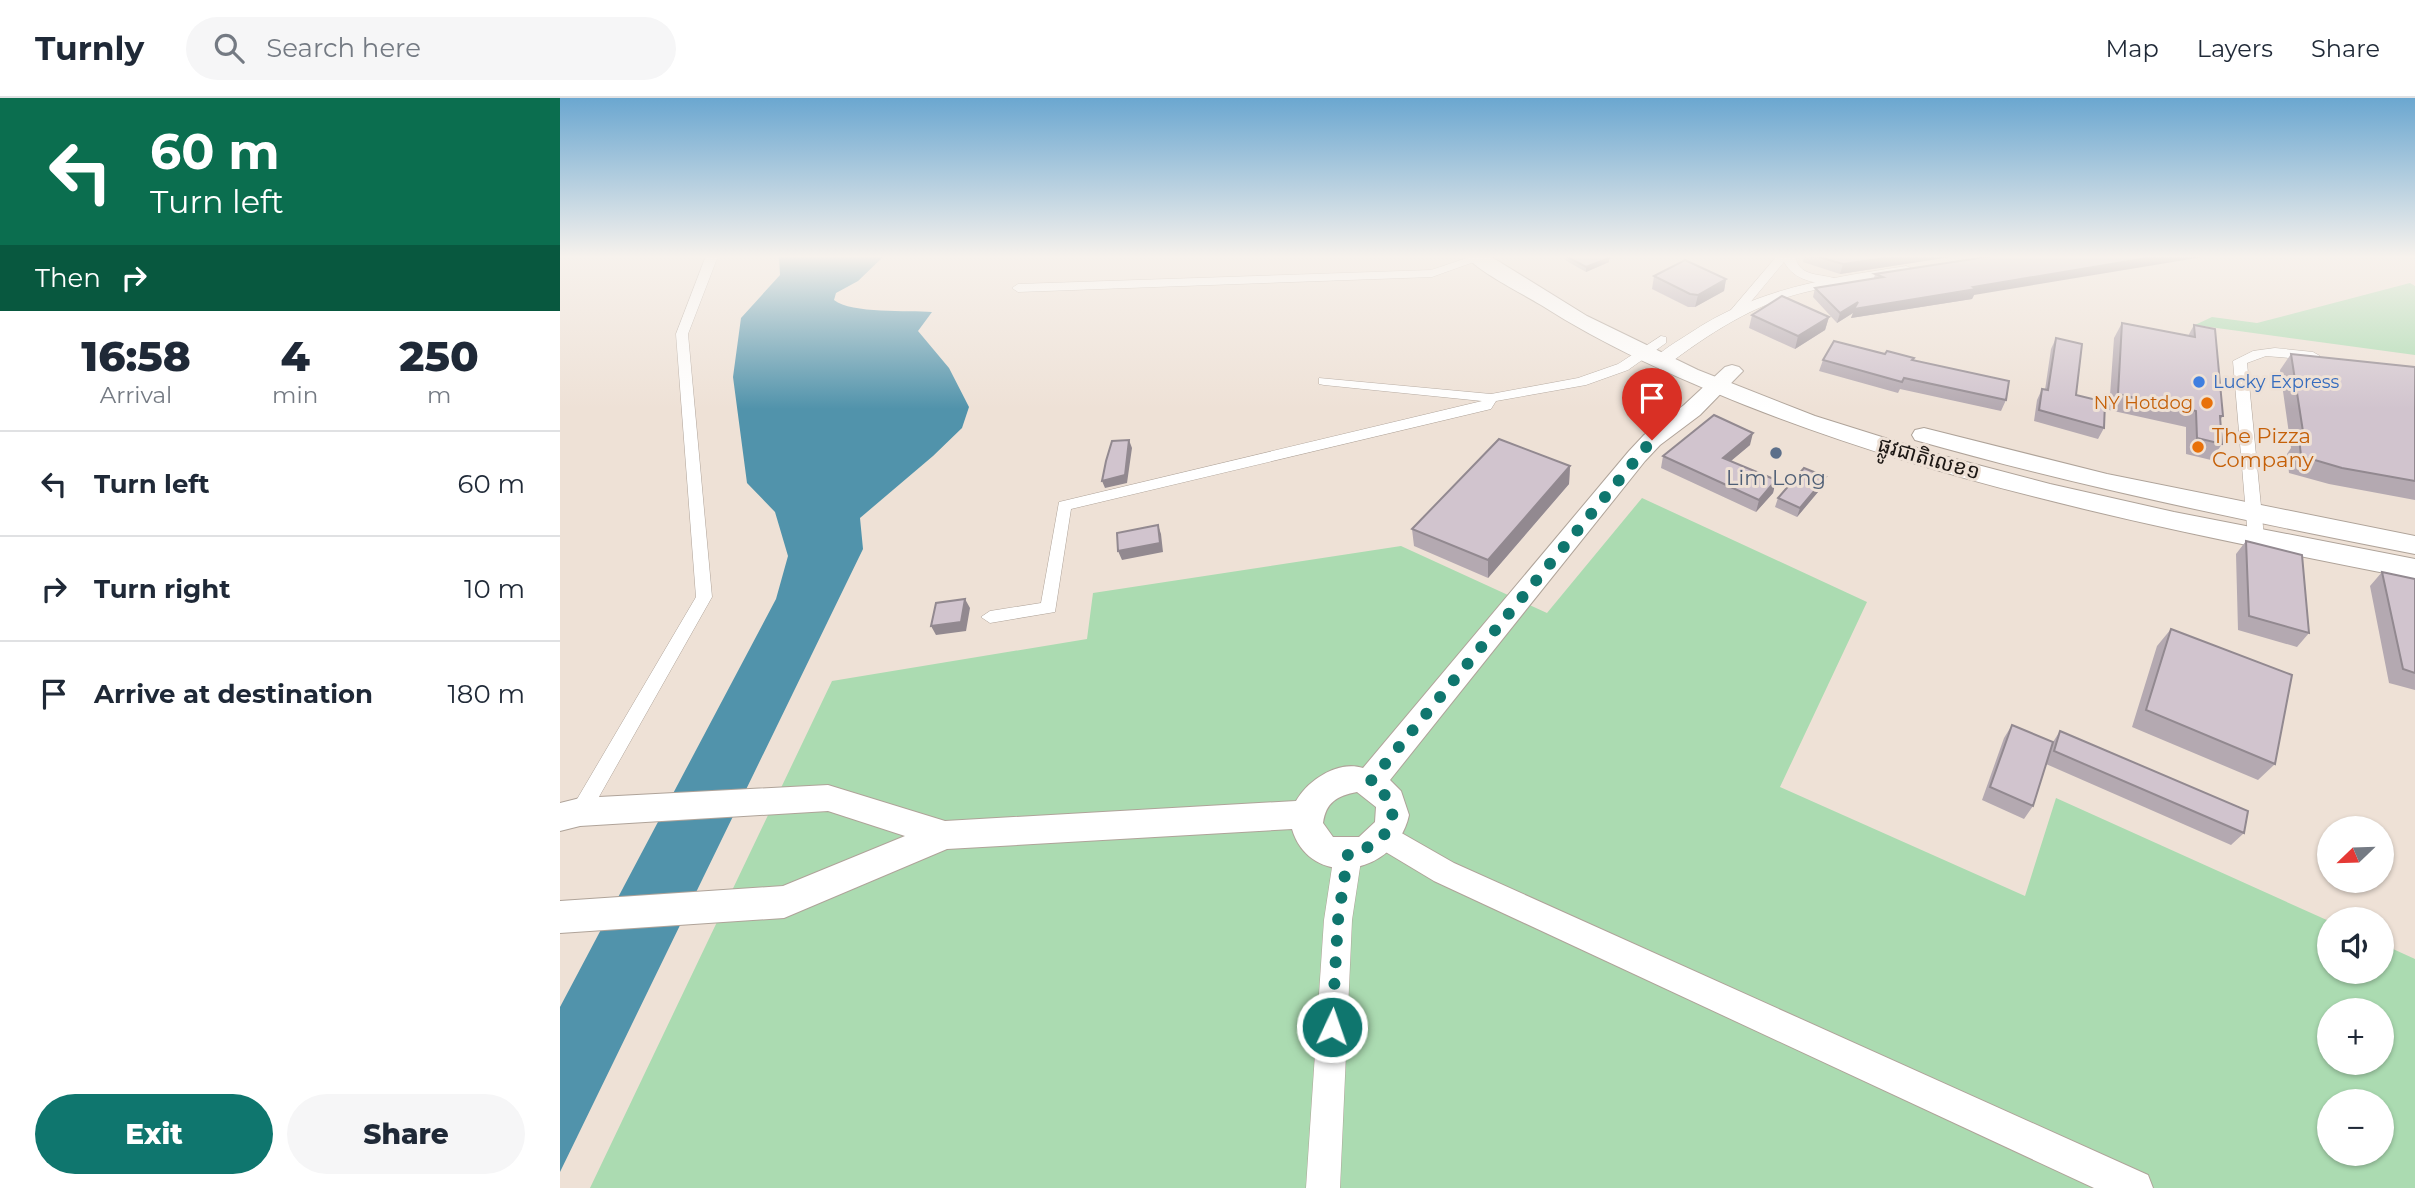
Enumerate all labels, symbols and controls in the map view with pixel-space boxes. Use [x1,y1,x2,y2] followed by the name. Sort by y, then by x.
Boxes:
[186,17,676,80] search box
[35,28,144,68] text: Turnly
[210,29,248,67] icon: search
[266,32,421,64] text: Search here
[2105,34,2159,63] text: Map
[2197,34,2273,63] text: Layers
[2311,34,2380,63] text: Share
[150,122,280,181] text: 60 m
[35,126,126,217] icon: left
[150,182,284,221] text: Turn left
[115,259,153,297] icon: right
[35,262,101,294] text: Then
[81,330,191,382] text: 16:58
[280,330,310,382] text: 4
[399,330,479,382] text: 250
[1622,368,1682,440] pin
[2213,371,2340,393] place label: Lucky Express
[2191,374,2207,390] marker: Lucky Express
[1633,379,1671,417] icon: arrive
[100,381,172,409] text: Arrival
[272,381,318,409] text: min
[427,381,451,409] text: m
[2094,392,2193,414] place label: NY Hotdog
[2199,395,2215,411] marker: NY Hotdog
[2212,423,2314,472] place label: The Pizza Company
[1873,431,1983,491] street label: ផ្លូវជាតិលេខ១
[2190,439,2206,455] marker: The Pizza Company
[1768,445,1784,461] marker: Lim Long
[35,465,73,503] icon: left
[1726,465,1826,490] place label: Lim Long
[94,468,210,500] text: Turn left
[458,468,525,500] text: 60 m
[35,570,73,608] icon: right
[94,573,230,605] text: Turn right
[464,573,525,605] text: 10 m
[35,675,73,713] icon: arrive
[94,678,373,710] text: Arrive at destination
[447,678,525,710] text: 180 m
[2317,816,2394,892] north arrow
[2317,816,2394,1166] map controls
[2317,907,2394,984] button: sound
[1295,990,1369,1064] position arrow
[2317,998,2394,1075] button: +
[2317,1089,2394,1166] button: −
[35,1094,273,1174] button: Exit
[287,1094,525,1174] button: Share

